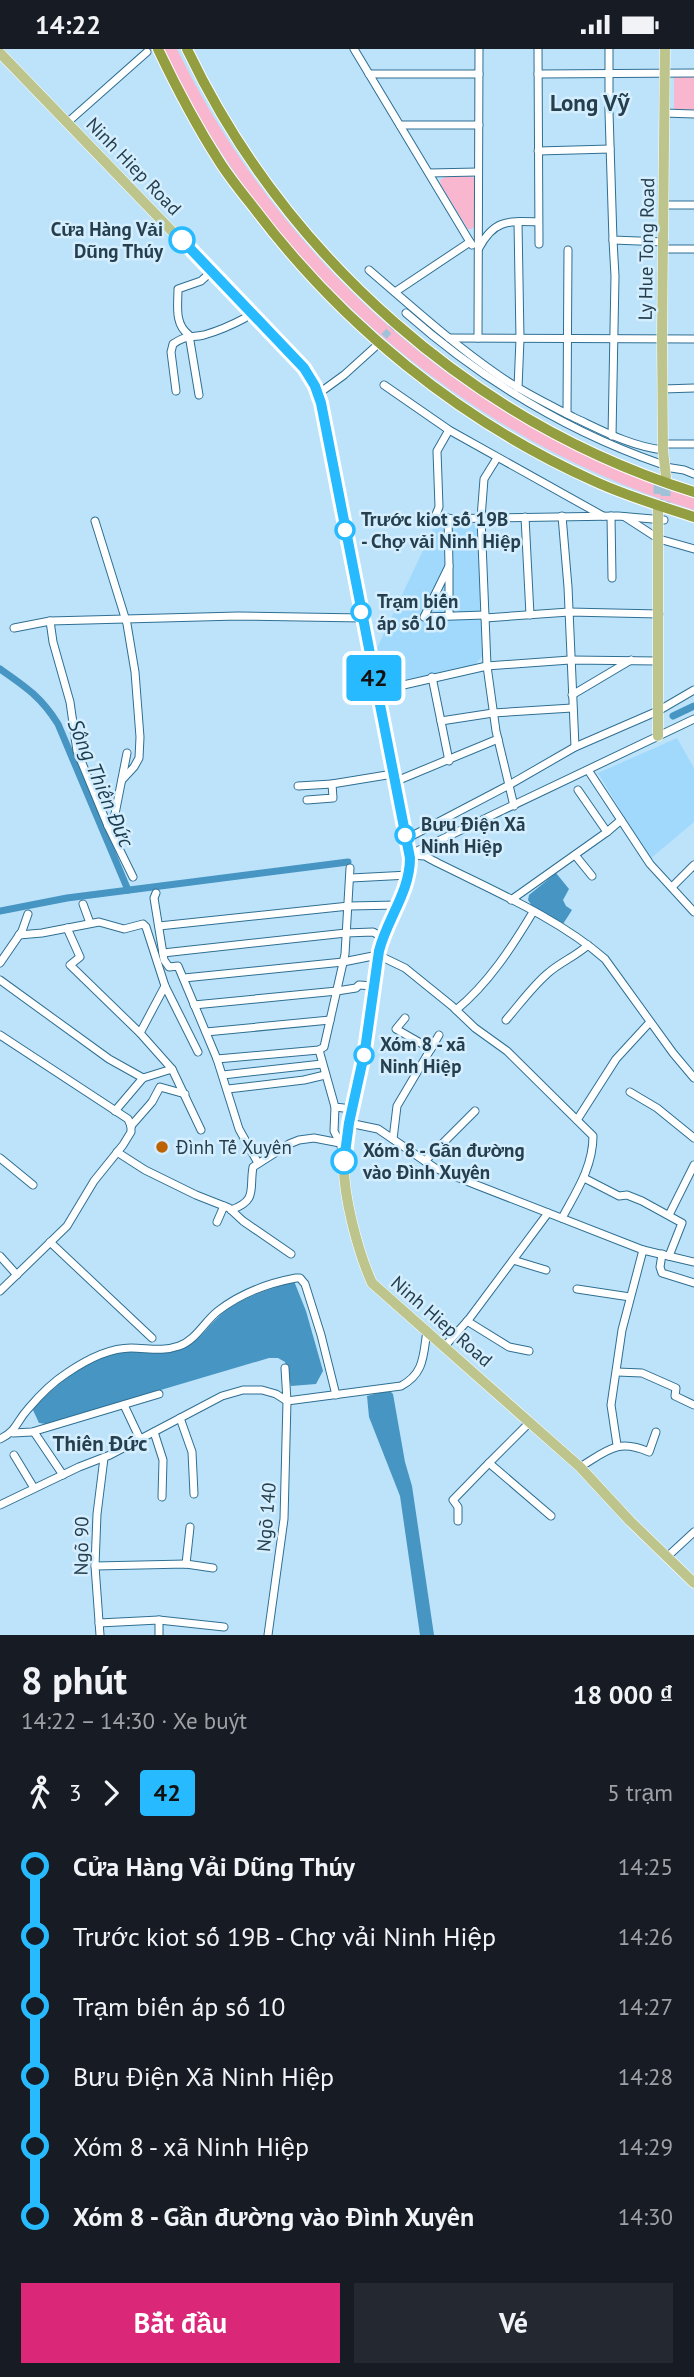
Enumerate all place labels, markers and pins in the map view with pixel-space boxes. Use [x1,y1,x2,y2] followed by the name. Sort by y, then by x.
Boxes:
[51,217,164,263] place label: Cửa Hàng Vải Dũng Thúy
[169,227,195,253] marker: Cửa Hàng Vải Dũng Thúy
[361,507,521,553] place label: Trước kiot số 19B - Chợ vải Ninh Hiệp
[335,520,355,540] marker: Trước kiot số 19B - Chợ vải Ninh Hiệp
[377,589,458,635] place label: Trạm biến áp số 10
[351,602,371,622] marker: Trạm biến áp số 10
[421,812,525,858] place label: Bưu Điện Xã Ninh Hiệp
[395,825,415,845] marker: Bưu Điện Xã Ninh Hiệp
[380,1032,465,1078] place label: Xóm 8 - xã Ninh Hiệp
[354,1045,374,1065] marker: Xóm 8 - xã Ninh Hiệp
[175,1135,292,1159] place label: Đình Tế Xuyên
[362,1138,525,1184] place label: Xóm 8 - Gần đường vào Đình Xuyên
[154,1139,170,1155] marker: Đình Tế Xuyên
[331,1148,357,1174] marker: Xóm 8 - Gần đường vào Đình Xuyên

